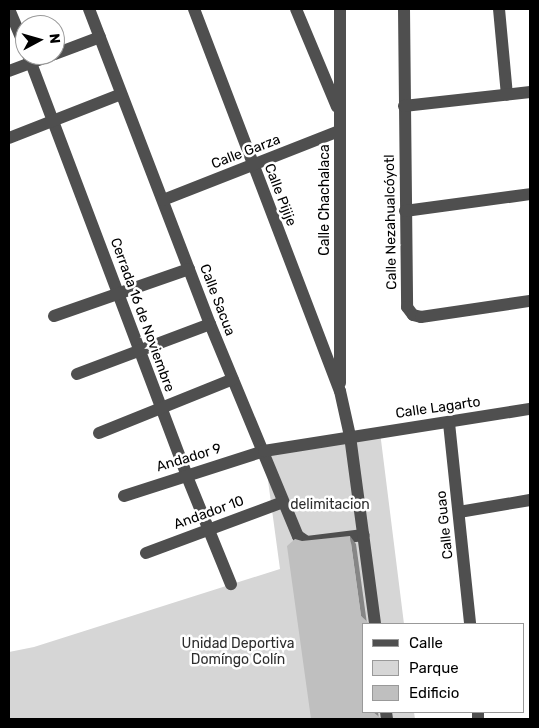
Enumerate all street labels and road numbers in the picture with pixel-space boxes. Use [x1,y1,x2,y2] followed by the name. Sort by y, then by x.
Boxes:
[209,131,283,173] street label: Calle Garza
[317,144,333,256] street label: Calle Chachalaca
[381,154,401,290] street label: Calle Nezahualcóyotl
[260,161,300,229] street label: Calle Pijije
[106,236,178,394] street label: Cerrada 16 de Noviembre
[196,262,238,338] street label: Calle Sacua
[394,394,482,422] street label: Calle Lagarto
[154,440,224,476] street label: Andador 9
[433,490,457,560] street label: Calle Guao
[171,492,247,534] street label: Andador 10

